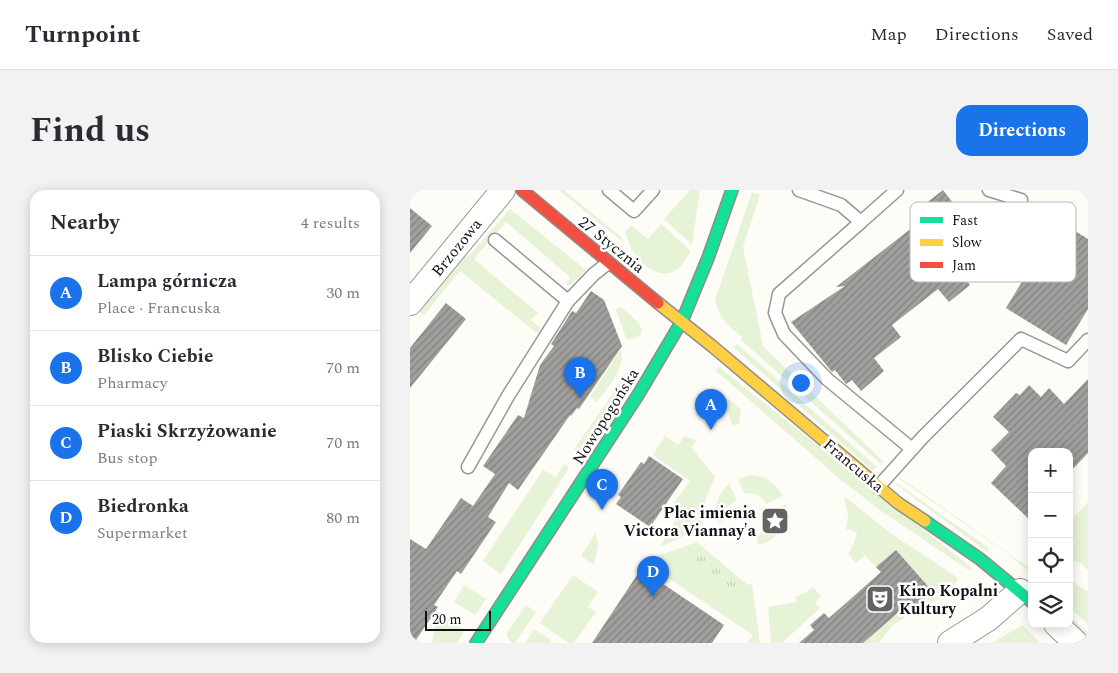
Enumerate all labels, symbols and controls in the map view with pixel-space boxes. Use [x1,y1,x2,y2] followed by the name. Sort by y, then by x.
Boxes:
[25,17,141,53] text: Turnpoint
[871,21,907,48] text: Map
[935,21,1019,48] text: Directions
[1047,21,1093,48] text: Saved
[30,104,150,157] text: Find us
[956,105,1088,156] button: Directions
[910,202,1076,282] legend
[50,207,120,239] text: Nearby
[573,210,650,279] street label: 27 Stycznia
[952,210,978,231] text: Fast
[301,211,360,235] text: 4 results
[426,213,488,282] street label: Brzozowa
[952,232,982,253] text: Slow
[952,255,976,276] text: Jam
[97,267,237,296] text: Lampa górnicza
[60,281,72,305] text: A
[326,281,360,305] text: 30 m
[97,296,220,320] text: Place · Francuska
[97,342,213,371] text: Blisko Ciebie
[60,356,72,380] text: B
[326,356,360,380] text: 70 m
[564,357,596,398] pin: B
[567,363,645,469] street label: Nowopogońska
[788,370,814,396] your location
[97,371,167,395] text: Pharmacy
[695,389,727,430] pin: A
[97,417,277,446] text: Piaski Skrzyżowanie
[60,431,72,455] text: C
[326,431,360,455] text: 70 m
[818,433,889,499] street label: Francuska
[97,446,158,470] text: Bus stop
[1028,448,1073,628] map controls
[1028,448,1073,493] button: +
[586,469,618,510] pin: C
[97,492,189,521] text: Biedronka
[1028,493,1073,538] button: −
[624,501,757,543] place label: Plac imienia Victora Viannay'a
[60,506,72,530] text: D
[326,506,360,530] text: 80 m
[760,506,790,536] place icon: Plac imienia Victora Viannay'a
[97,521,188,545] text: Supermarket
[1028,538,1073,583] button: locate
[637,556,669,597] pin: D
[899,579,998,621] place label: Kino Kopalni Kultury
[1028,583,1073,628] button: layers
[865,584,895,614] theatre icon: Kino Kopalni Kultury
[425,608,491,631] scale bar
[432,609,462,630] text: 20 m

